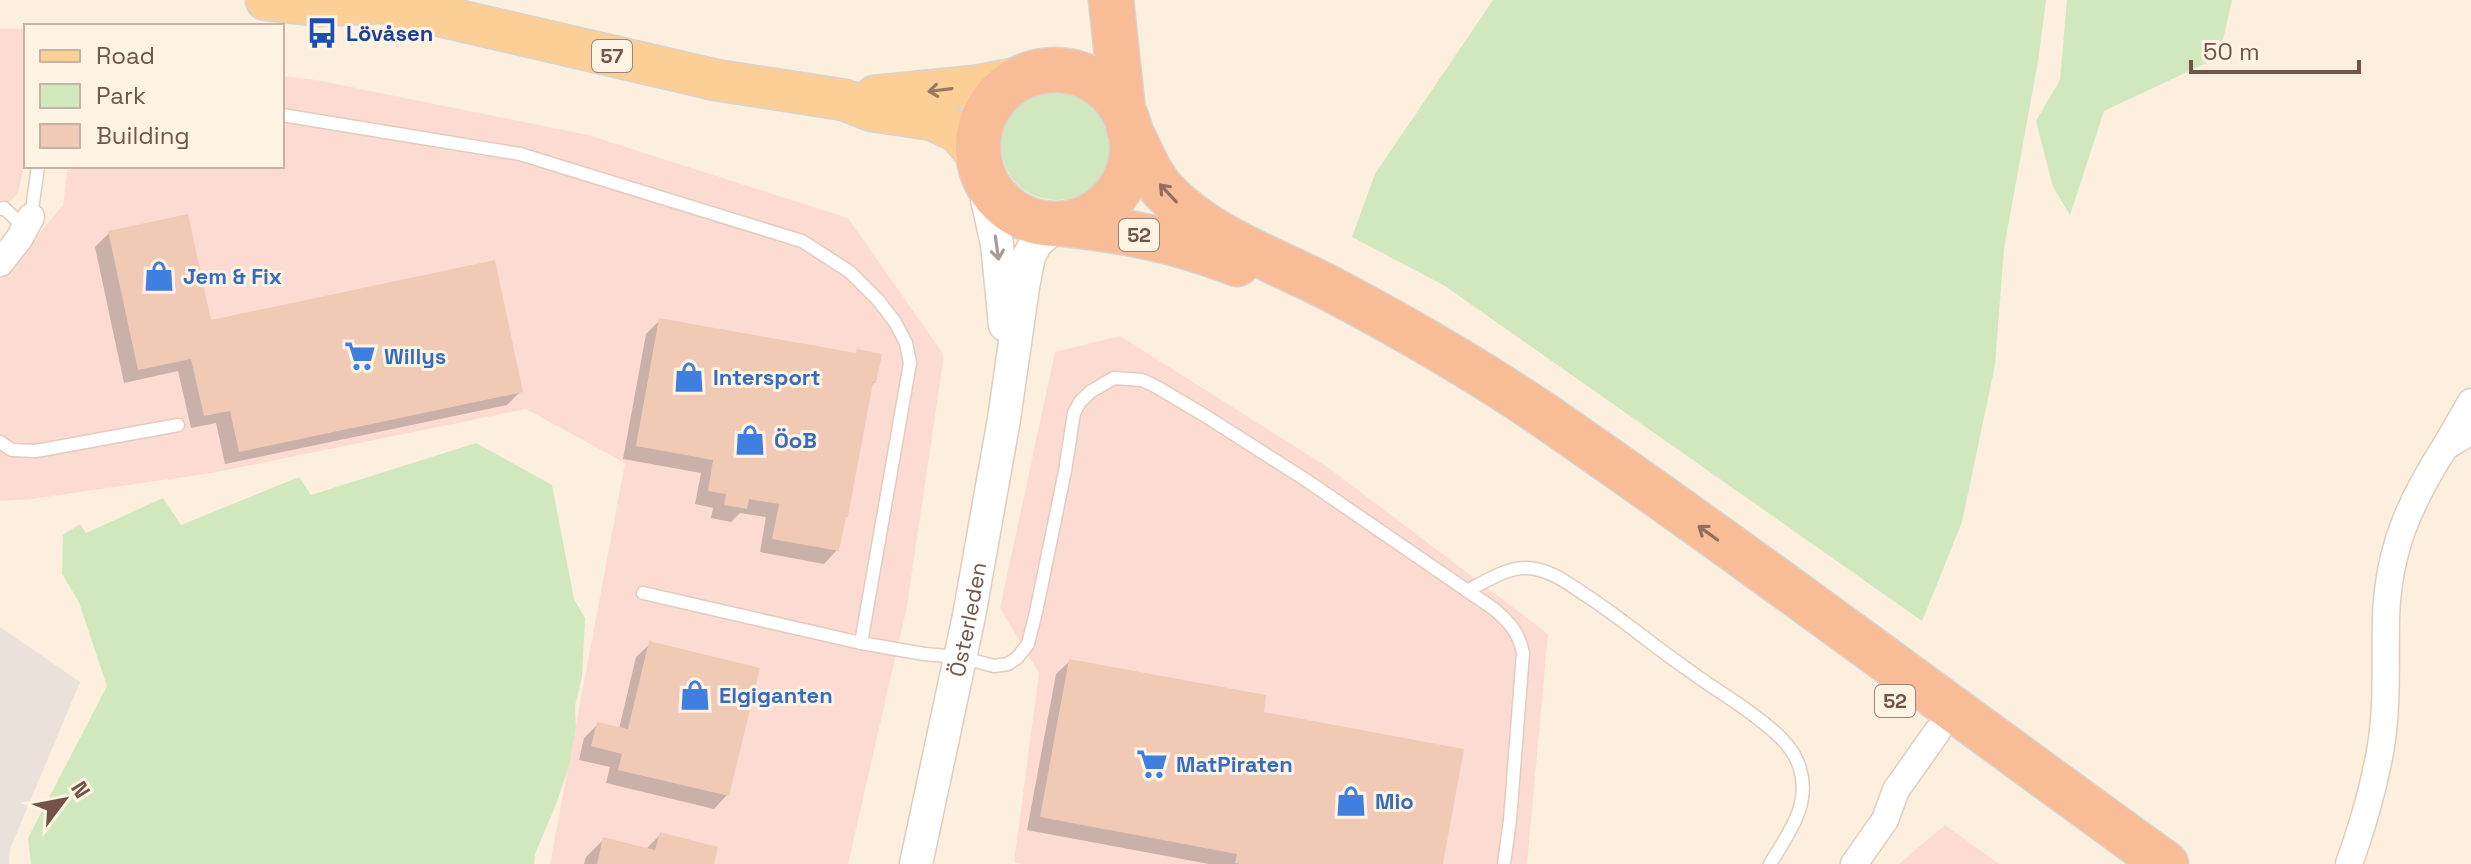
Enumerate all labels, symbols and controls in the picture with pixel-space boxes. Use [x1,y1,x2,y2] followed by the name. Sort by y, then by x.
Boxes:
[305,16,339,50] bus stop icon: Lövåsen
[346,19,433,47] place label: Lövåsen
[24,24,284,168] legend
[2191,24,2359,74] scale bar
[2203,36,2260,67] text: 50 m
[96,40,155,71] text: Road
[592,40,632,72] road number: 57
[96,80,146,111] text: Park
[928,82,954,97] one-way arrow
[96,120,190,151] text: Building
[1158,183,1177,203] one-way arrow
[1119,219,1159,251] road number: 52
[990,235,1005,260] one-way arrow
[142,259,176,293] shop icon: Jem & Fix
[183,262,282,290] place label: Jem & Fix
[343,339,377,373] supermarket icon: Willys
[384,342,446,370] place label: Willys
[672,360,706,394] shop icon: Intersport
[713,363,821,391] place label: Intersport
[733,423,767,457] shop icon: ÖoB
[774,426,817,454] place label: ÖoB
[1697,525,1719,541] one-way arrow
[942,560,992,679] street label: Österleden
[678,678,712,712] shop icon: Elgiganten
[719,681,833,709] place label: Elgiganten
[1875,685,1915,717] road number: 52
[1135,747,1169,781] supermarket icon: MatPiraten
[1176,750,1293,778] place label: MatPiraten
[24,760,104,840] north arrow
[65,776,97,803] text: N
[1334,784,1368,818] shop icon: Mio
[1375,787,1414,815] place label: Mio

